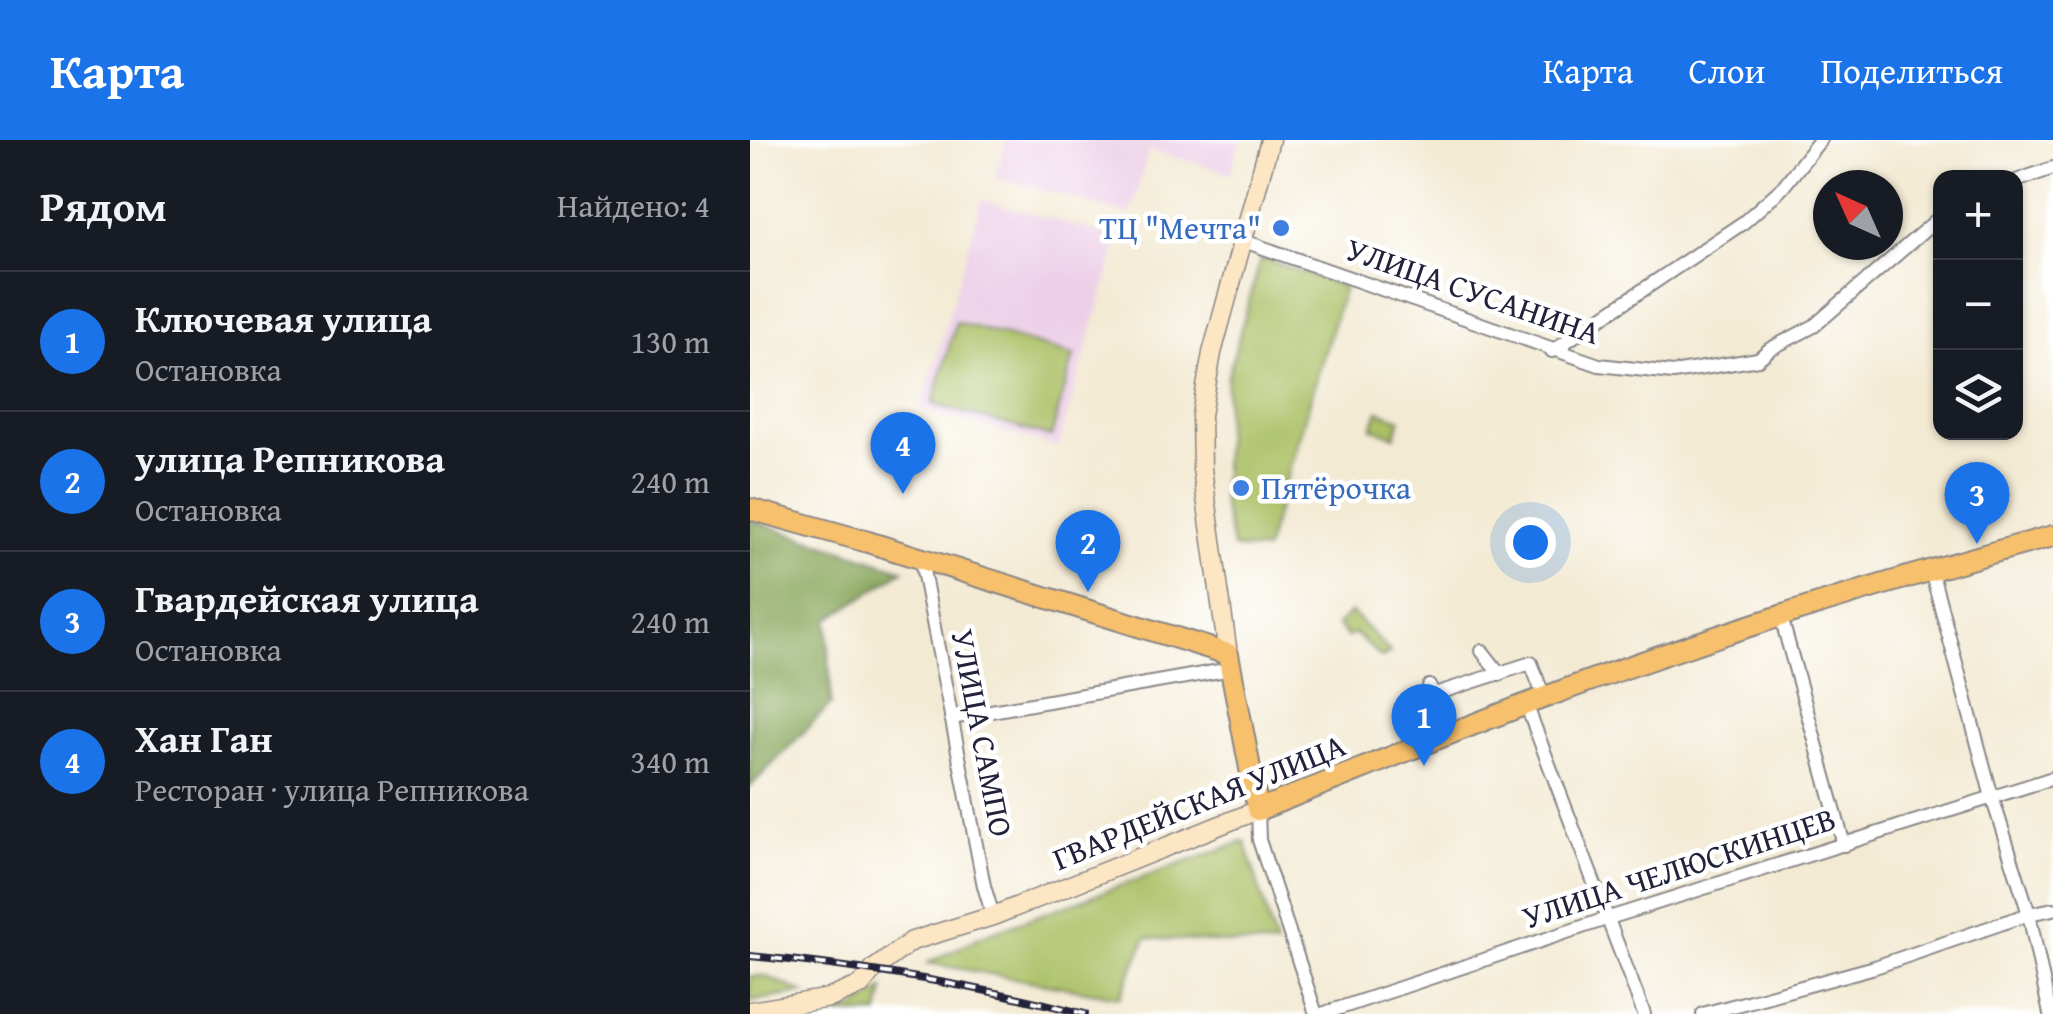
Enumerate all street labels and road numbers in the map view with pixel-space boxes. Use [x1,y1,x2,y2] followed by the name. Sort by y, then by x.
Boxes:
[1340,225,1607,356] street label: УЛИЦА СУСАНИНА
[939,625,1026,841] street label: УЛИЦА САМПО
[1045,721,1353,882] street label: ГВАРДЕЙСКАЯ УЛИЦА
[1516,795,1841,940] street label: УЛИЦА ЧЕЛЮСКИНЦЕВ

